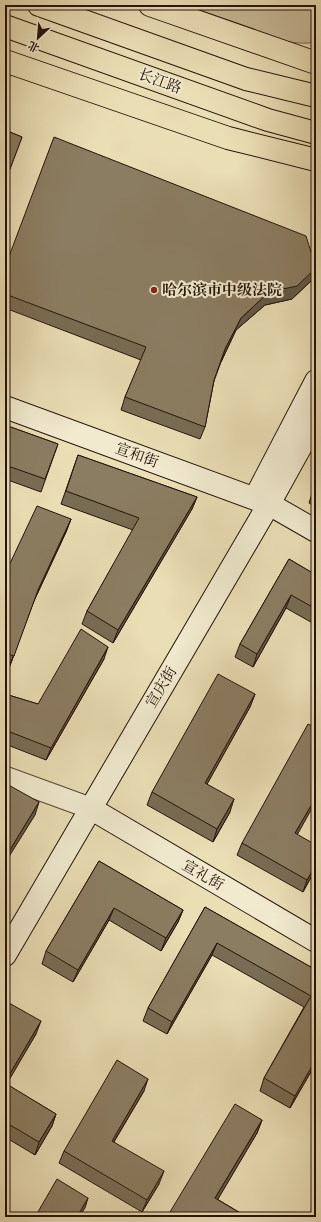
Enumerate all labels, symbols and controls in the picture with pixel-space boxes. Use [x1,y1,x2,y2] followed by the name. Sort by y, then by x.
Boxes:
[18,18,58,58] north arrow
[26,37,42,56] text: 北
[135,64,185,98] street label: 长江路
[162,280,282,300] place label: 哈尔滨市中级法院
[149,285,159,295] marker: 哈尔滨市中级法院
[112,438,162,472] street label: 宣和街
[141,663,181,711] street label: 宣庆街
[179,855,227,895] street label: 宣礼街

